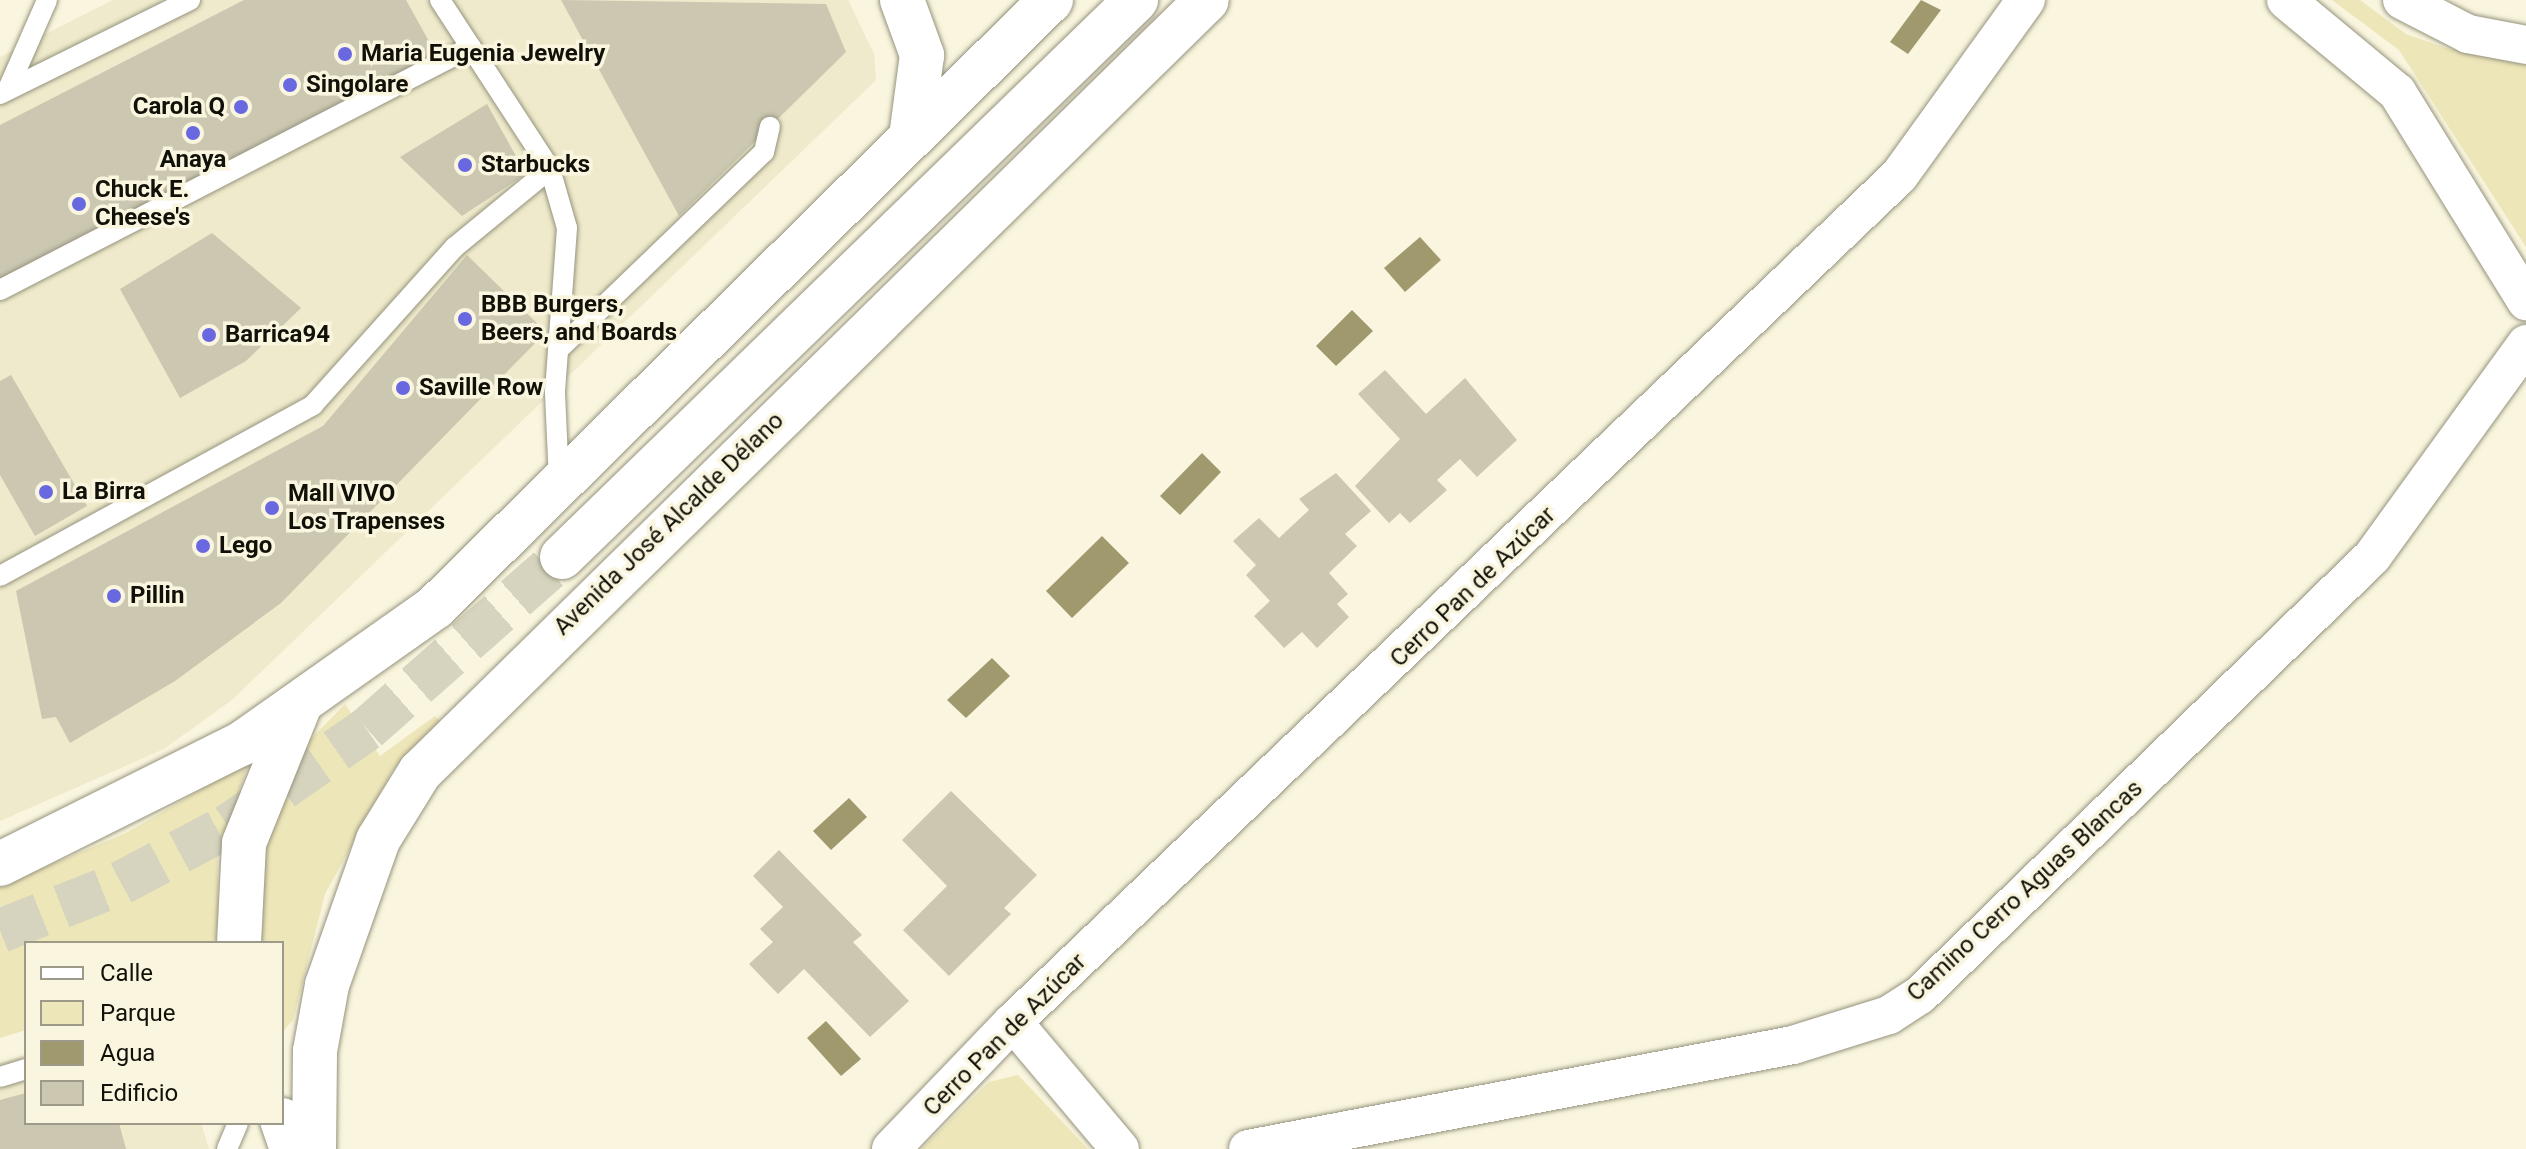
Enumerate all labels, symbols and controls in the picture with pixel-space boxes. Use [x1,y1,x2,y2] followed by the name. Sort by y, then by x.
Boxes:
[361,40,605,68] place label: Maria Eugenia Jewelry
[336,45,354,63] marker: Maria Eugenia Jewelry
[306,71,409,99] place label: Singolare
[281,76,299,94] marker: Singolare
[133,93,225,121] place label: Carola Q
[232,98,250,116] marker: Carola Q
[184,124,202,142] marker: Anaya
[160,146,226,174] place label: Anaya
[481,151,590,179] place label: Starbucks
[456,156,474,174] marker: Starbucks
[95,176,190,232] place label: Chuck E. Cheese's
[70,195,88,213] marker: Chuck E. Cheese's
[481,291,677,347] place label: BBB Burgers, Beers, and Boards
[456,310,474,328] marker: BBB Burgers, Beers, and Boards
[225,321,330,349] place label: Barrica94
[200,326,218,344] marker: Barrica94
[419,374,543,402] place label: Saville Row
[394,379,412,397] marker: Saville Row
[548,407,790,641] street label: Avenida José Alcalde Délano
[62,478,145,506] place label: La Birra
[288,480,446,536] place label: Mall VIVO Los Trapenses
[37,483,55,501] marker: La Birra
[263,499,281,517] marker: Mall VIVO Los Trapenses
[1385,501,1561,673] street label: Cerro Pan de Azúcar
[219,532,272,560] place label: Lego
[194,537,212,555] marker: Lego
[130,582,184,610] place label: Pillin
[105,587,123,605] marker: Pillin
[1901,774,2149,1008] street label: Camino Cerro Aguas Blancas
[24,941,284,1125] legend
[918,948,1092,1122] street label: Cerro Pan de Azúcar
[100,959,153,987] text: Calle
[100,999,176,1027] text: Parque
[100,1039,155,1067] text: Agua
[100,1079,178,1107] text: Edificio

